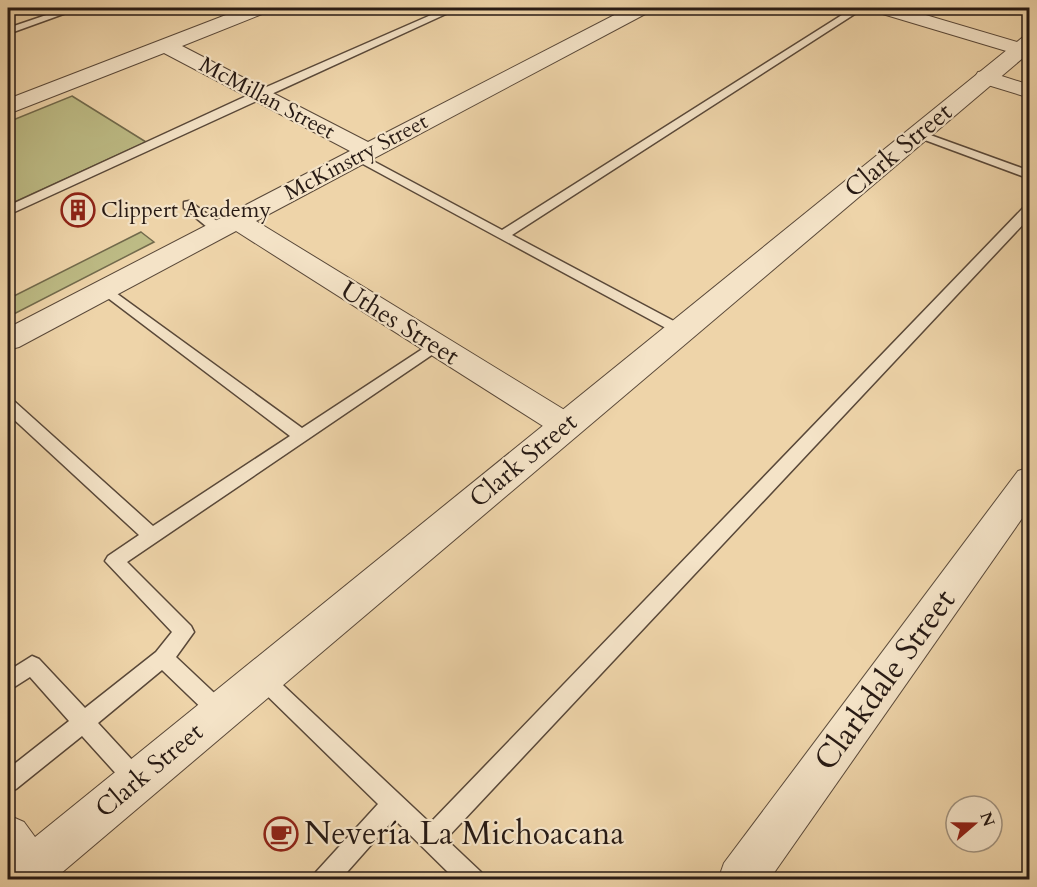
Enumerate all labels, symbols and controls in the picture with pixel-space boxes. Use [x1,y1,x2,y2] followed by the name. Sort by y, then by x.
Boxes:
[194,50,340,146] street label: McMillan Street
[837,95,959,205] street label: Clark Street
[279,107,433,207] street label: McKinstry Street
[60,192,96,228] building icon: Clippert Academy
[101,195,271,225] place label: Clippert Academy
[334,273,466,373] street label: Uthes Street
[462,405,584,515] street label: Clark Street
[804,580,966,780] street label: Clarkdale Street
[88,715,210,825] street label: Clark Street
[944,794,1004,854] north arrow
[974,809,1000,830] text: N
[304,812,624,856] place label: Nevería La Michoacana
[263,816,299,852] cafe icon: Nevería La Michoacana

